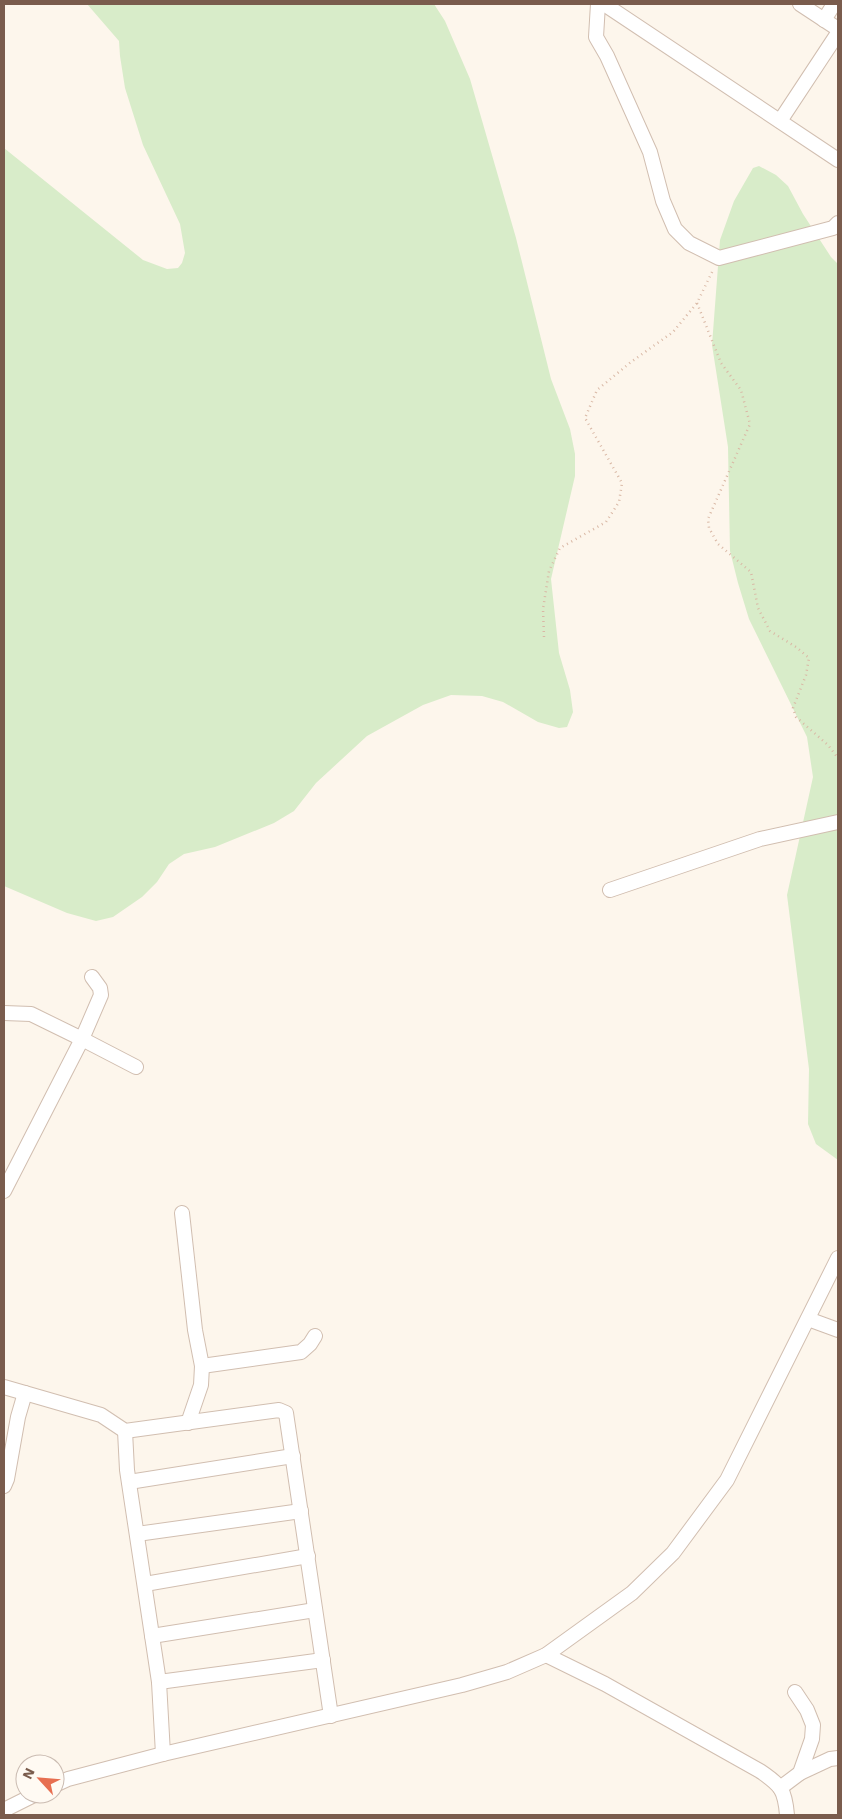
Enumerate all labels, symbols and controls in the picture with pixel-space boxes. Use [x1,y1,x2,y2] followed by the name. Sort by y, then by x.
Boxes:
[15,1754,65,1804] north arrow
[19,1765,38,1781] text: N

